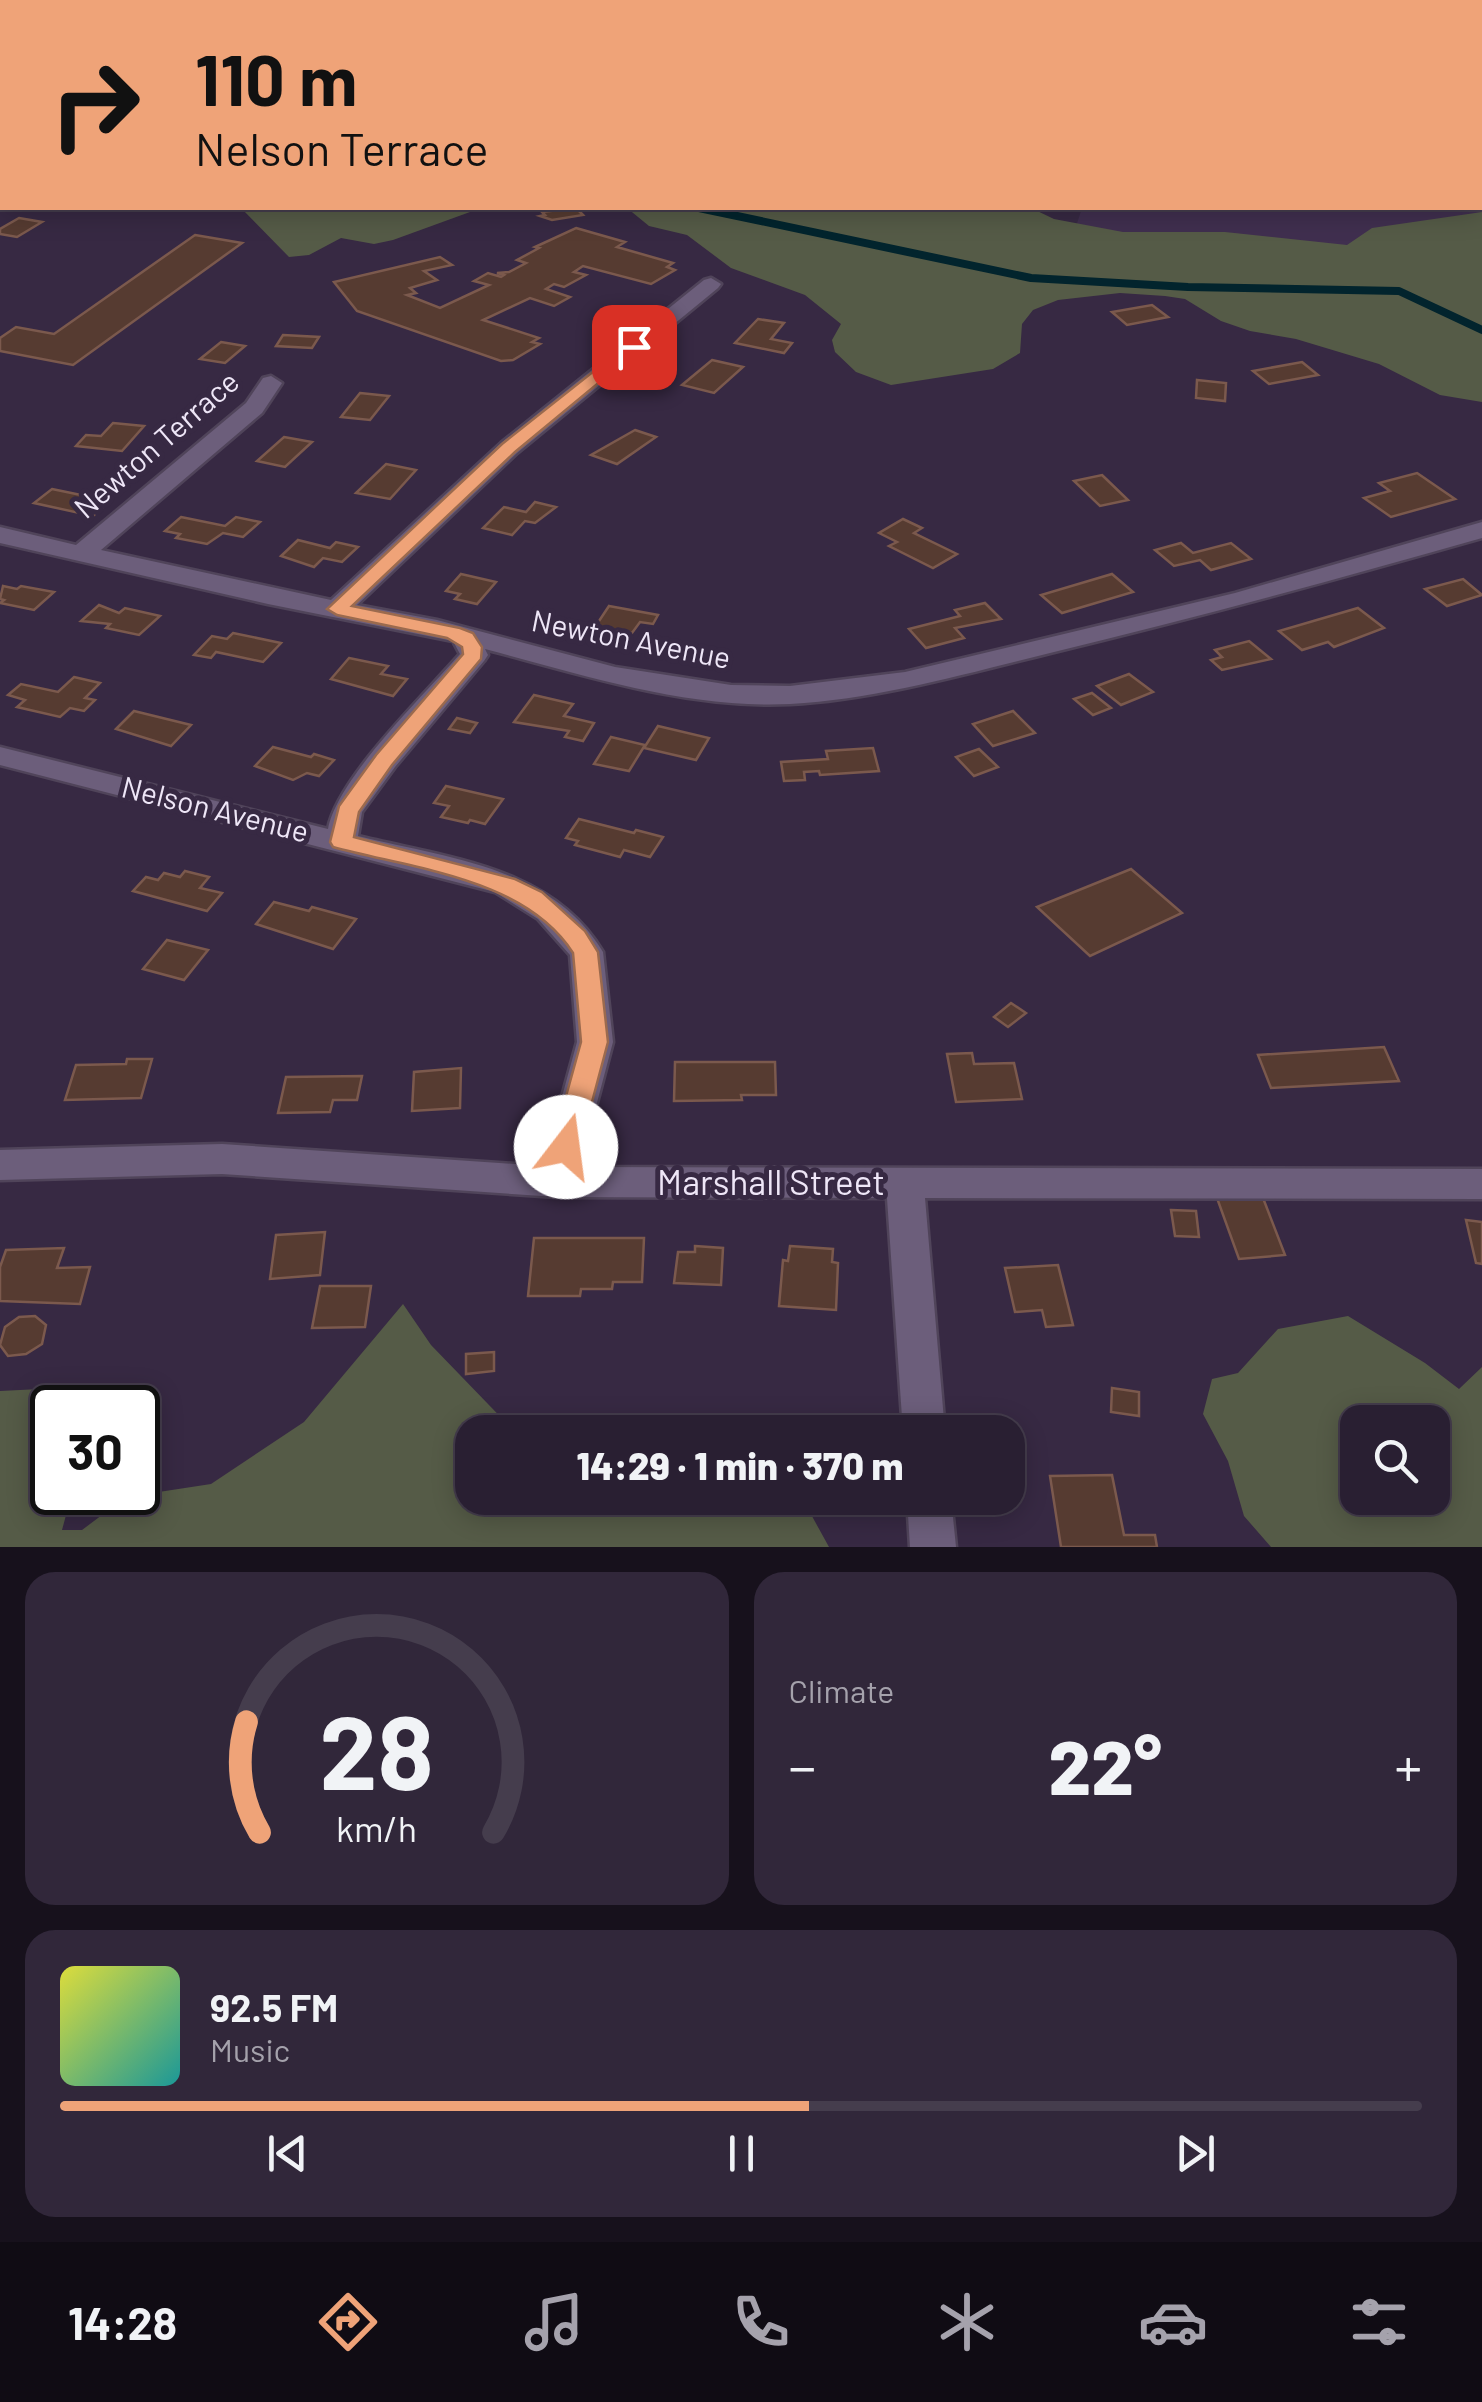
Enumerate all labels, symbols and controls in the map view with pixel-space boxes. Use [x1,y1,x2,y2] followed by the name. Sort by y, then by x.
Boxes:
[195,36,357,120] text: 110 m
[30,40,160,170] icon: right
[195,121,489,175] text: Nelson Terrace
[592,305,677,390] pin
[607,320,662,375] icon: arrive
[66,362,245,525] street label: Newton Terrace
[529,601,734,675] street label: Newton Avenue
[118,767,313,849] street label: Nelson Avenue
[514,1095,618,1199] position arrow
[657,1160,885,1202] street label: Marshall Street
[30,1385,160,1515] speed limit sign: 30
[1340,1405,1450,1515] map controls
[1340,1405,1450,1515] button: search
[577,1442,903,1488] text: 14:29 · 1 min · 370 m
[789,1671,894,1709] text: Climate
[319,1686,434,1811] text: 28
[1049,1720,1162,1810] text: 22°
[789,1732,816,1798] text: −
[1394,1732,1422,1798] text: +
[336,1806,417,1849] text: km/h
[210,1984,338,2030] text: 92.5 FM
[210,2030,290,2068] text: Music
[260,2126,315,2181] icon: previous
[714,2126,769,2181] icon: pause
[1168,2126,1223,2181] icon: next
[313,2287,383,2357] icon: directions
[519,2287,589,2357] icon: music
[726,2287,796,2357] icon: phone
[932,2287,1002,2357] icon: climate
[1138,2287,1208,2357] icon: car
[1344,2287,1414,2357] icon: filters
[68,2295,177,2349] text: 14:28

